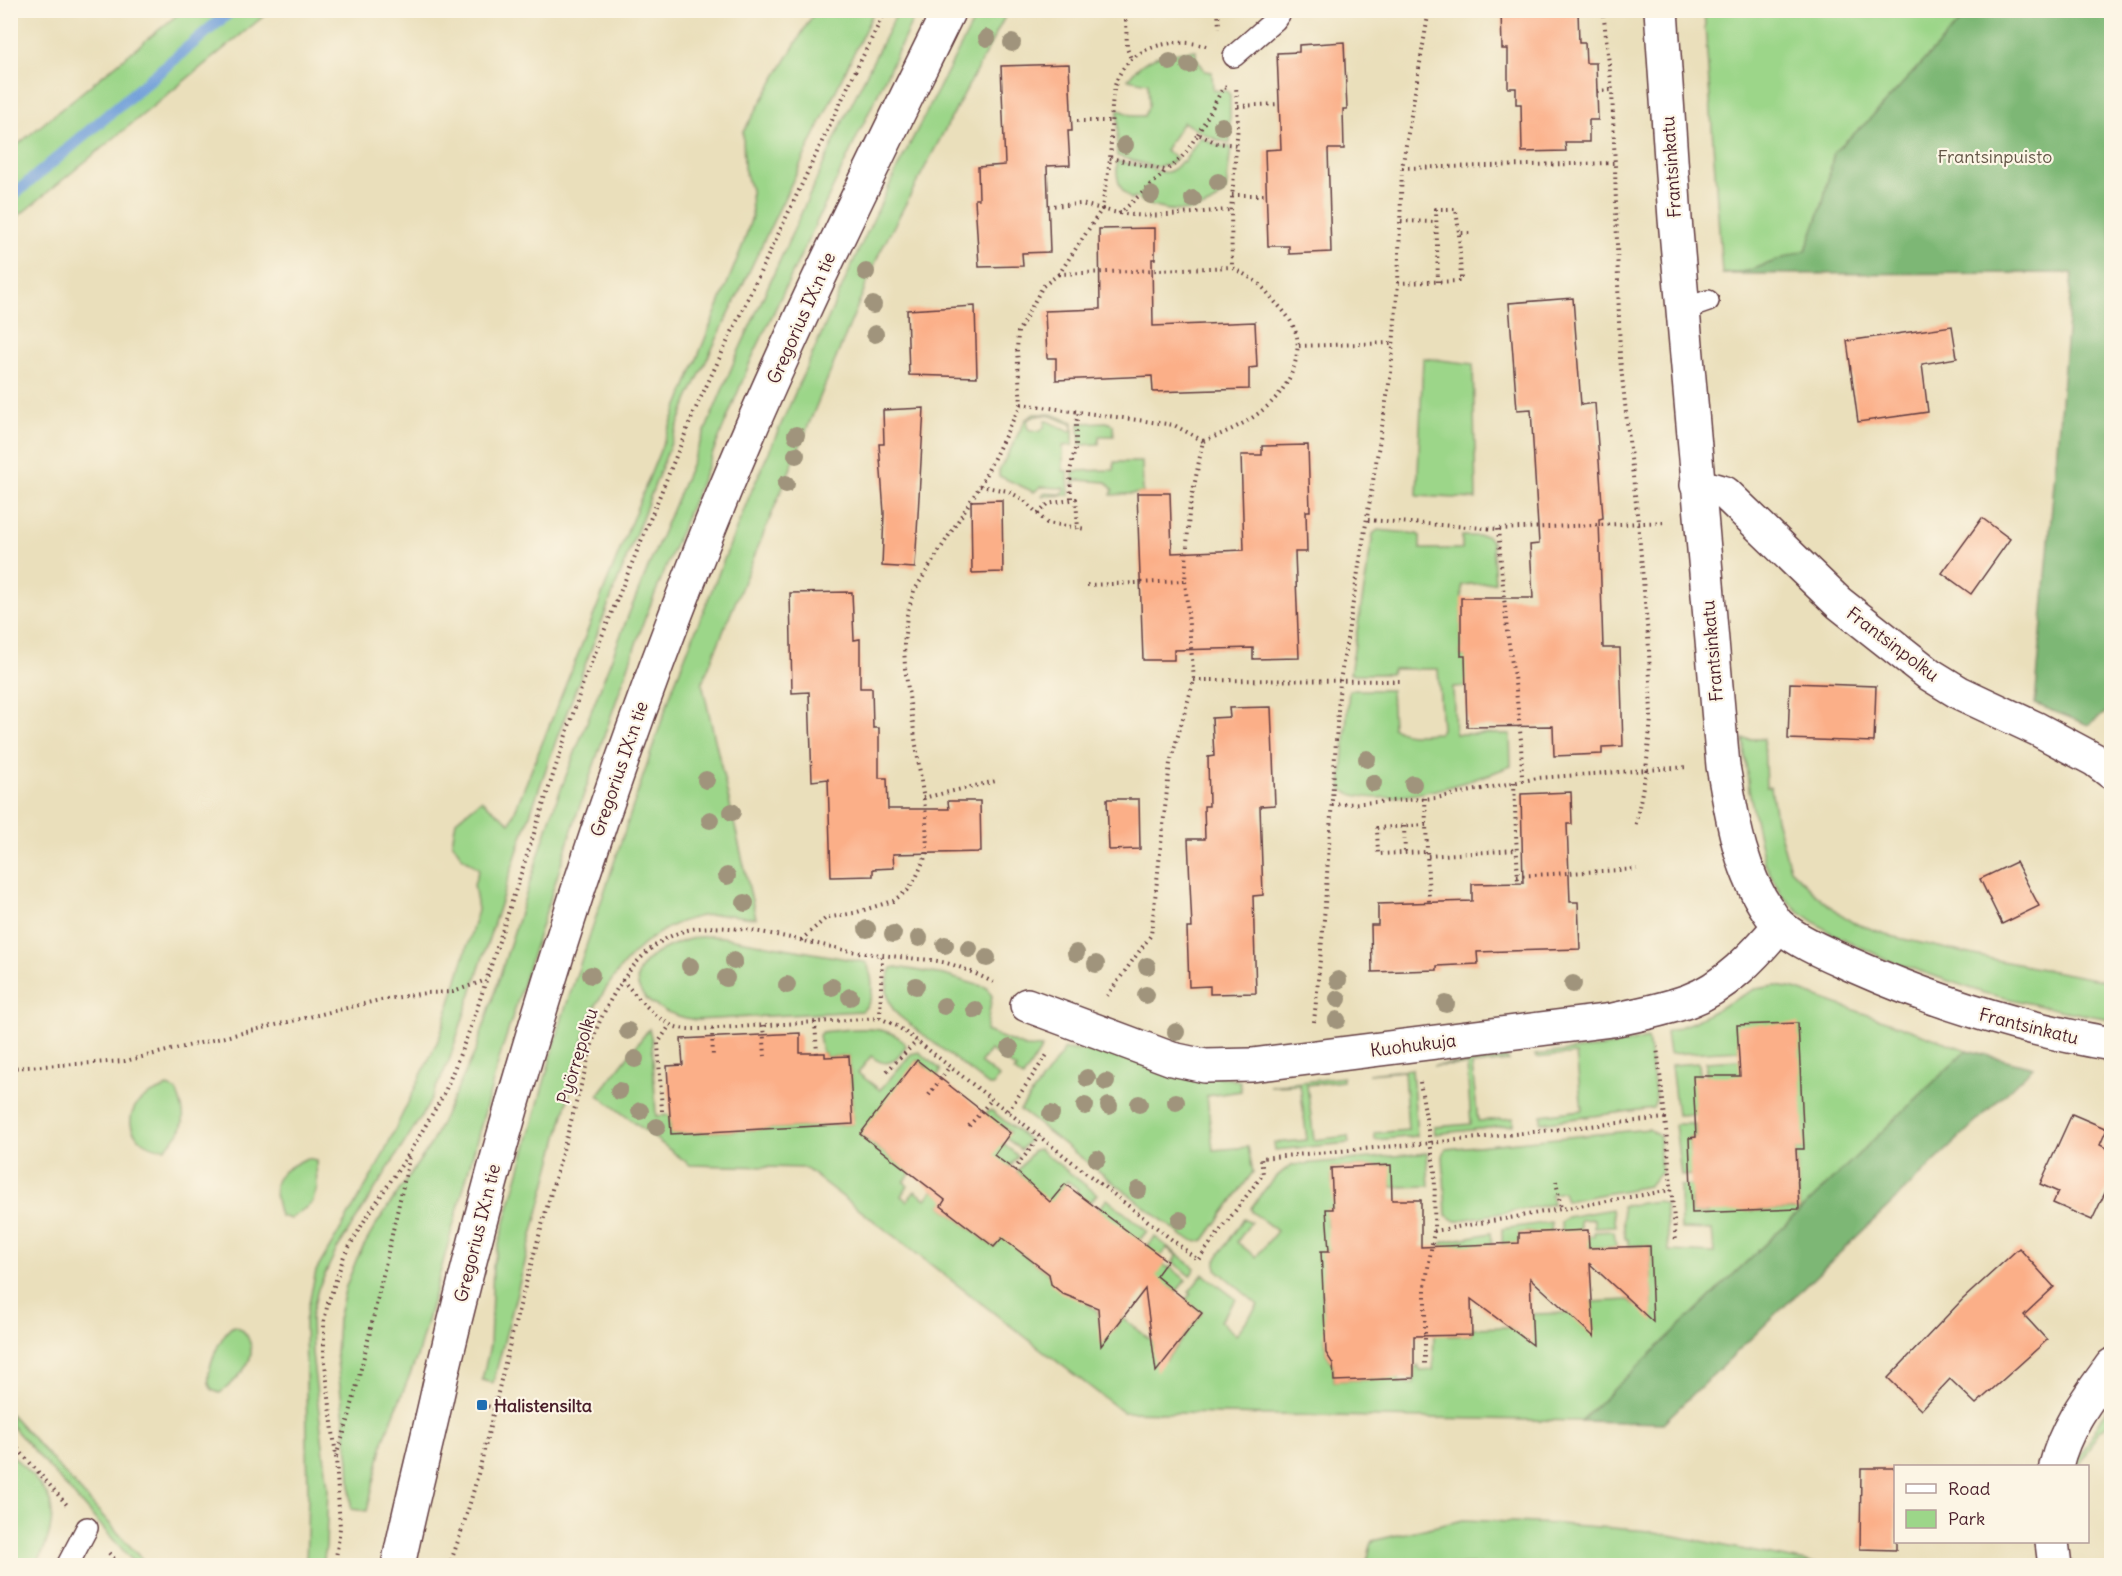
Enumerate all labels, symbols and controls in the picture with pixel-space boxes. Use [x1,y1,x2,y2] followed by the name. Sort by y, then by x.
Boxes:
[1656,115,1686,219] street label: Frantsinkatu
[1937,145,2053,168] park label: Frantsinpuisto
[762,249,840,387] street label: Gregorius IX:n tie
[1696,599,1728,703] street label: Frantsinkatu
[1842,602,1944,686] street label: Frantsinpolku
[585,698,653,840] street label: Gregorius IX:n tie
[1977,1003,2081,1049] street label: Frantsinkatu
[552,1005,602,1107] street label: Pyörrepolku
[1369,1028,1457,1062] street label: Kuohukuja
[449,1161,505,1305] street label: Gregorius IX:n tie
[494,1394,592,1417] place label: Halistensilta
[475,1398,489,1412] marker: Halistensilta
[1894,1465,2089,1543] legend
[1948,1477,1991,1500] text: Road
[1948,1507,1985,1530] text: Park

